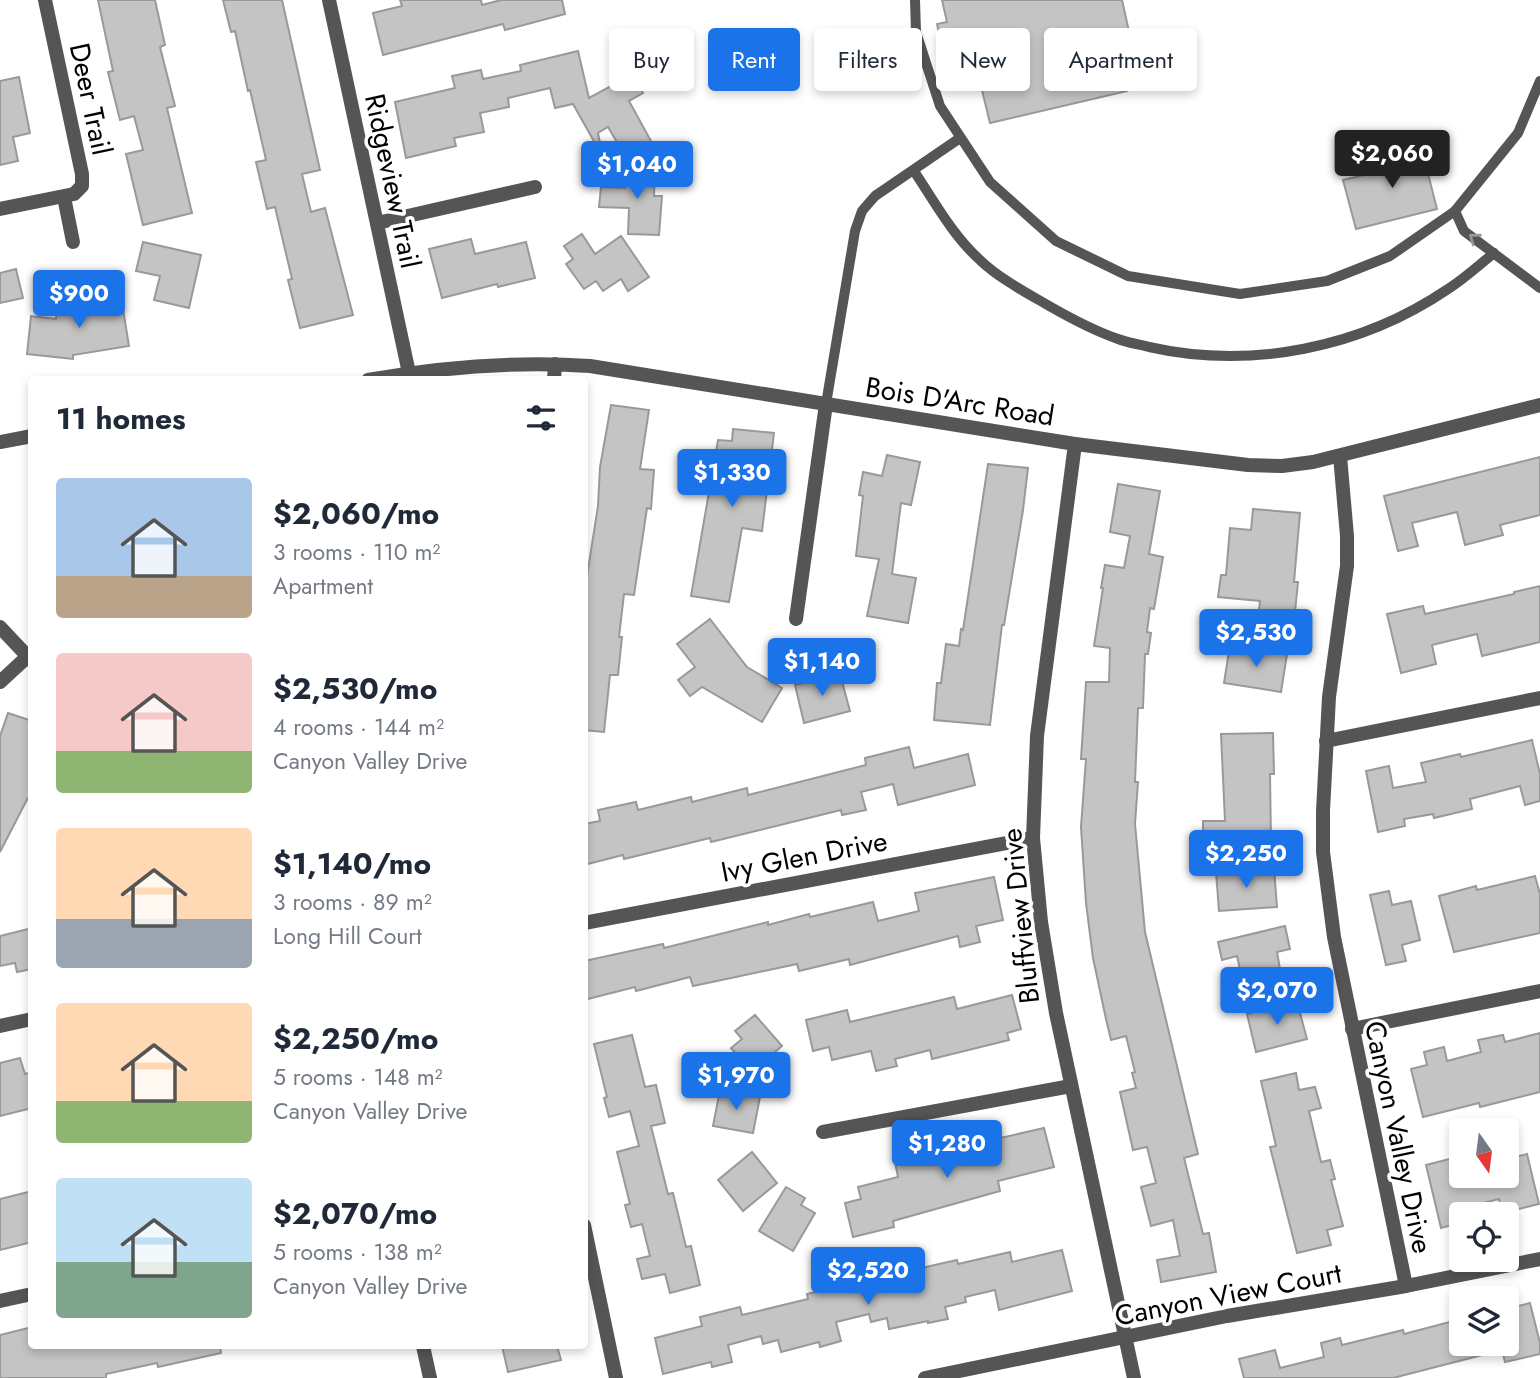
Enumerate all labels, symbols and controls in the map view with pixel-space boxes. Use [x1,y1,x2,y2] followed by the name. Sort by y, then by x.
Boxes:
[609,28,694,91] chip: Buy
[708,28,800,91] chip: Rent
[814,28,922,91] chip: Filters
[936,28,1030,91] chip: New
[1044,28,1197,91] chip: Apartment
[59,39,122,159] street label: Deer Trail
[354,90,431,272] street label: Ridgeview Trail
[1335,130,1449,190] pin: $2,060
[1351,136,1433,170] text: $2,060
[580,142,694,201] pin: $1,040
[597,147,677,181] text: $1,040
[1469,234,1481,246] one-way arrow
[38,270,120,330] pin: $900
[49,276,109,310] text: $900
[863,366,1057,437] street label: Bois D'Arc Road
[56,397,186,440] text: 11 homes
[522,399,560,437] icon: filters
[675,449,789,509] pin: $1,330
[693,455,771,489] text: $1,330
[273,492,439,535] text: $2,060/mo
[112,506,196,590] icon: home
[273,535,440,569] text: 3 rooms · 110 m²
[273,569,373,603] text: Apartment
[1199,610,1313,669] pin: $2,530
[1215,615,1297,649] text: $2,530
[765,638,879,698] pin: $1,140
[784,644,860,678] text: $1,140
[273,667,437,710] text: $2,530/mo
[112,681,196,765] icon: home
[273,710,444,744] text: 4 rooms · 144 m²
[273,744,467,778] text: Canyon Valley Drive
[717,820,891,893] street label: Ivy Glen Drive
[991,826,1050,1006] street label: Bluffview Drive
[1189,830,1303,890] pin: $2,250
[1205,836,1287,870] text: $2,250
[273,842,431,885] text: $1,140/mo
[112,856,196,940] icon: home
[273,885,432,919] text: 3 rooms · 89 m²
[273,919,422,953] text: Long Hill Court
[1220,968,1334,1027] pin: $2,070
[1236,973,1318,1007] text: $2,070
[273,1017,438,1060] text: $2,250/mo
[1354,1017,1443,1257] street label: Canyon Valley Drive
[112,1031,196,1115] icon: home
[679,1052,793,1112] pin: $1,970
[697,1058,775,1092] text: $1,970
[273,1060,443,1094] text: 5 rooms · 148 m²
[273,1094,467,1128] text: Canyon Valley Drive
[1449,1118,1519,1188] north arrow
[1449,1118,1519,1356] map controls
[890,1120,1004,1180] pin: $1,280
[908,1126,986,1160] text: $1,280
[273,1192,437,1235] text: $2,070/mo
[1449,1202,1519,1272] button: locate
[112,1206,196,1290] icon: home
[273,1235,442,1269] text: 5 rooms · 138 m²
[811,1248,925,1307] pin: $2,520
[1111,1252,1345,1337] street label: Canyon View Court
[827,1253,909,1287] text: $2,520
[273,1269,467,1303] text: Canyon Valley Drive
[1449,1286,1519,1356] button: layers

